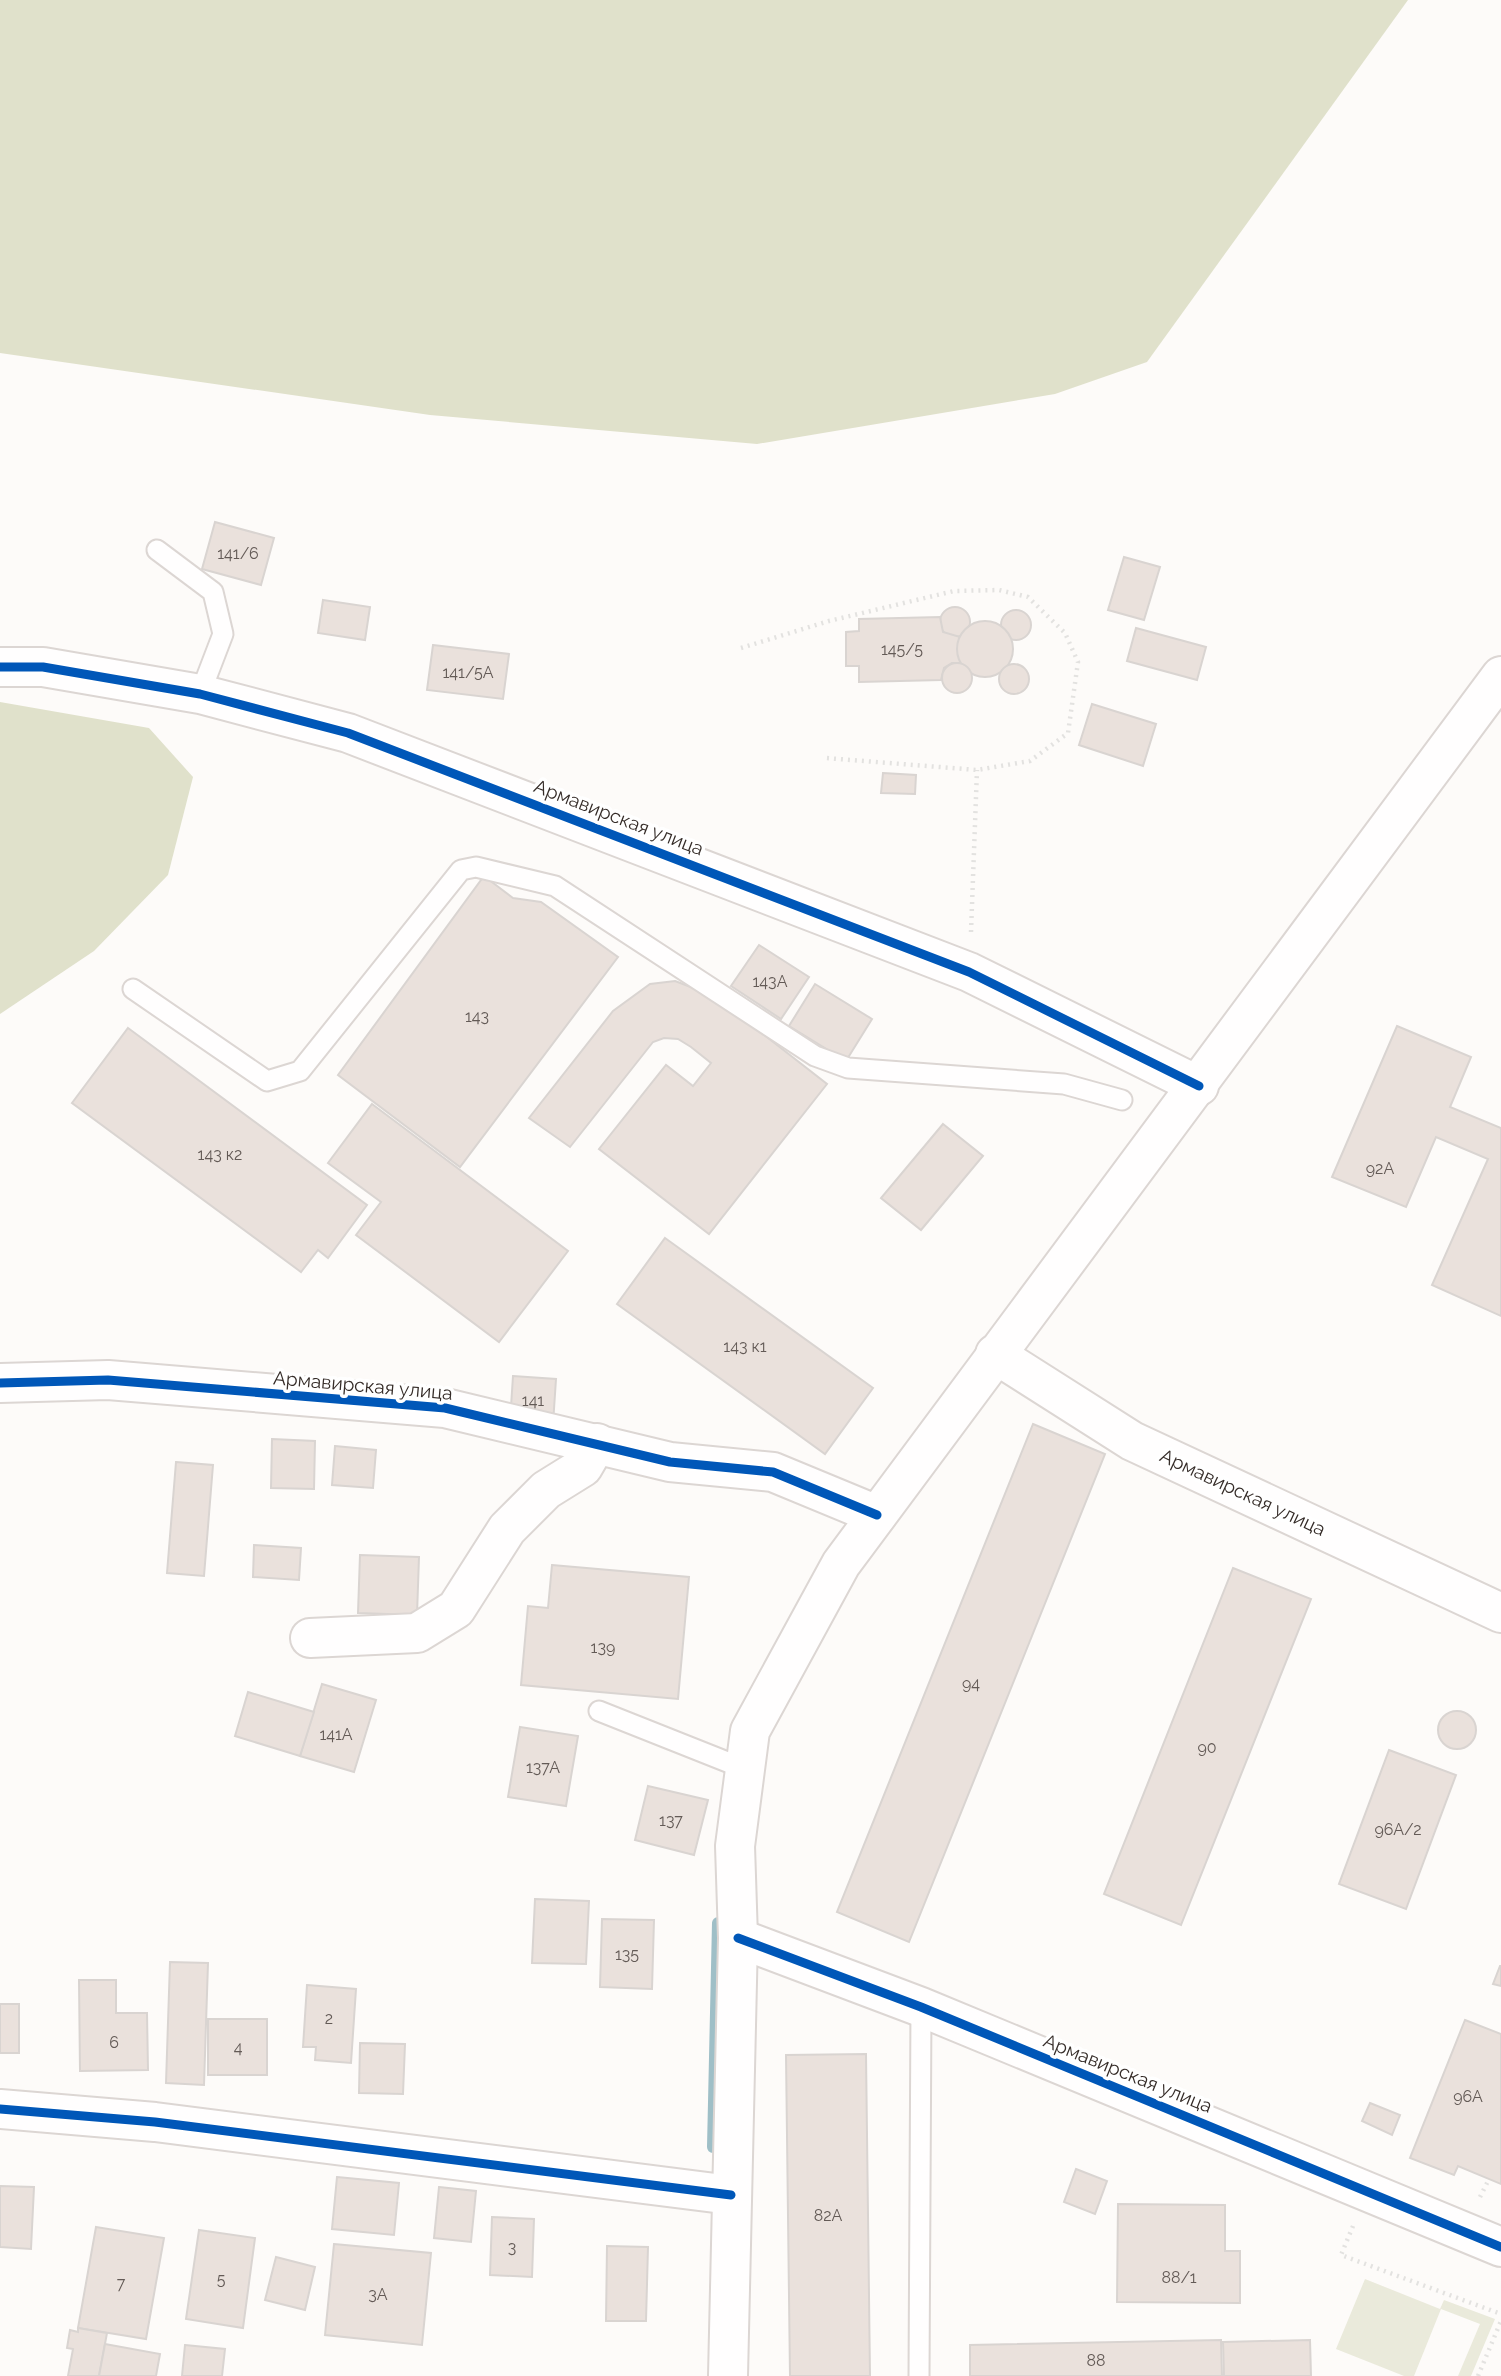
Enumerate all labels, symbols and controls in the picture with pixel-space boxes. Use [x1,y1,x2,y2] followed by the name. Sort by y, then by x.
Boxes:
[217,544,259,563] house number: 141/6
[881,640,923,659] house number: 145/5
[442,663,494,682] house number: 141/5А
[531,774,707,860] street label: Армавирская улица
[753,972,788,991] house number: 143А
[465,1007,489,1026] house number: 143
[198,1145,242,1164] house number: 143 к2
[1366,1159,1394,1178] house number: 92А
[723,1337,767,1356] house number: 143 к1
[272,1366,454,1404] street label: Армавирская улица
[522,1391,544,1410] house number: 141
[1157,1444,1329,1540] street label: Армавирская улица
[591,1638,615,1657] house number: 139
[962,1674,980,1693] house number: 94
[319,1725,353,1744] house number: 141А
[1197,1738,1217,1757] house number: 90
[526,1758,560,1777] house number: 137А
[659,1811,683,1830] house number: 137
[1374,1820,1422,1839] house number: 96А/2
[615,1945,639,1964] house number: 135
[325,2009,333,2028] house number: 2
[1040,2029,1216,2117] street label: Армавирская улица
[109,2033,119,2052] house number: 6
[234,2038,243,2057] house number: 4
[1453,2087,1483,2106] house number: 96А
[814,2206,843,2225] house number: 82А
[508,2238,516,2257] house number: 3
[1161,2268,1197,2287] house number: 88/1
[217,2270,226,2289] house number: 5
[117,2274,126,2293] house number: 7
[368,2285,388,2304] house number: 3А
[1087,2351,1105,2370] house number: 88

